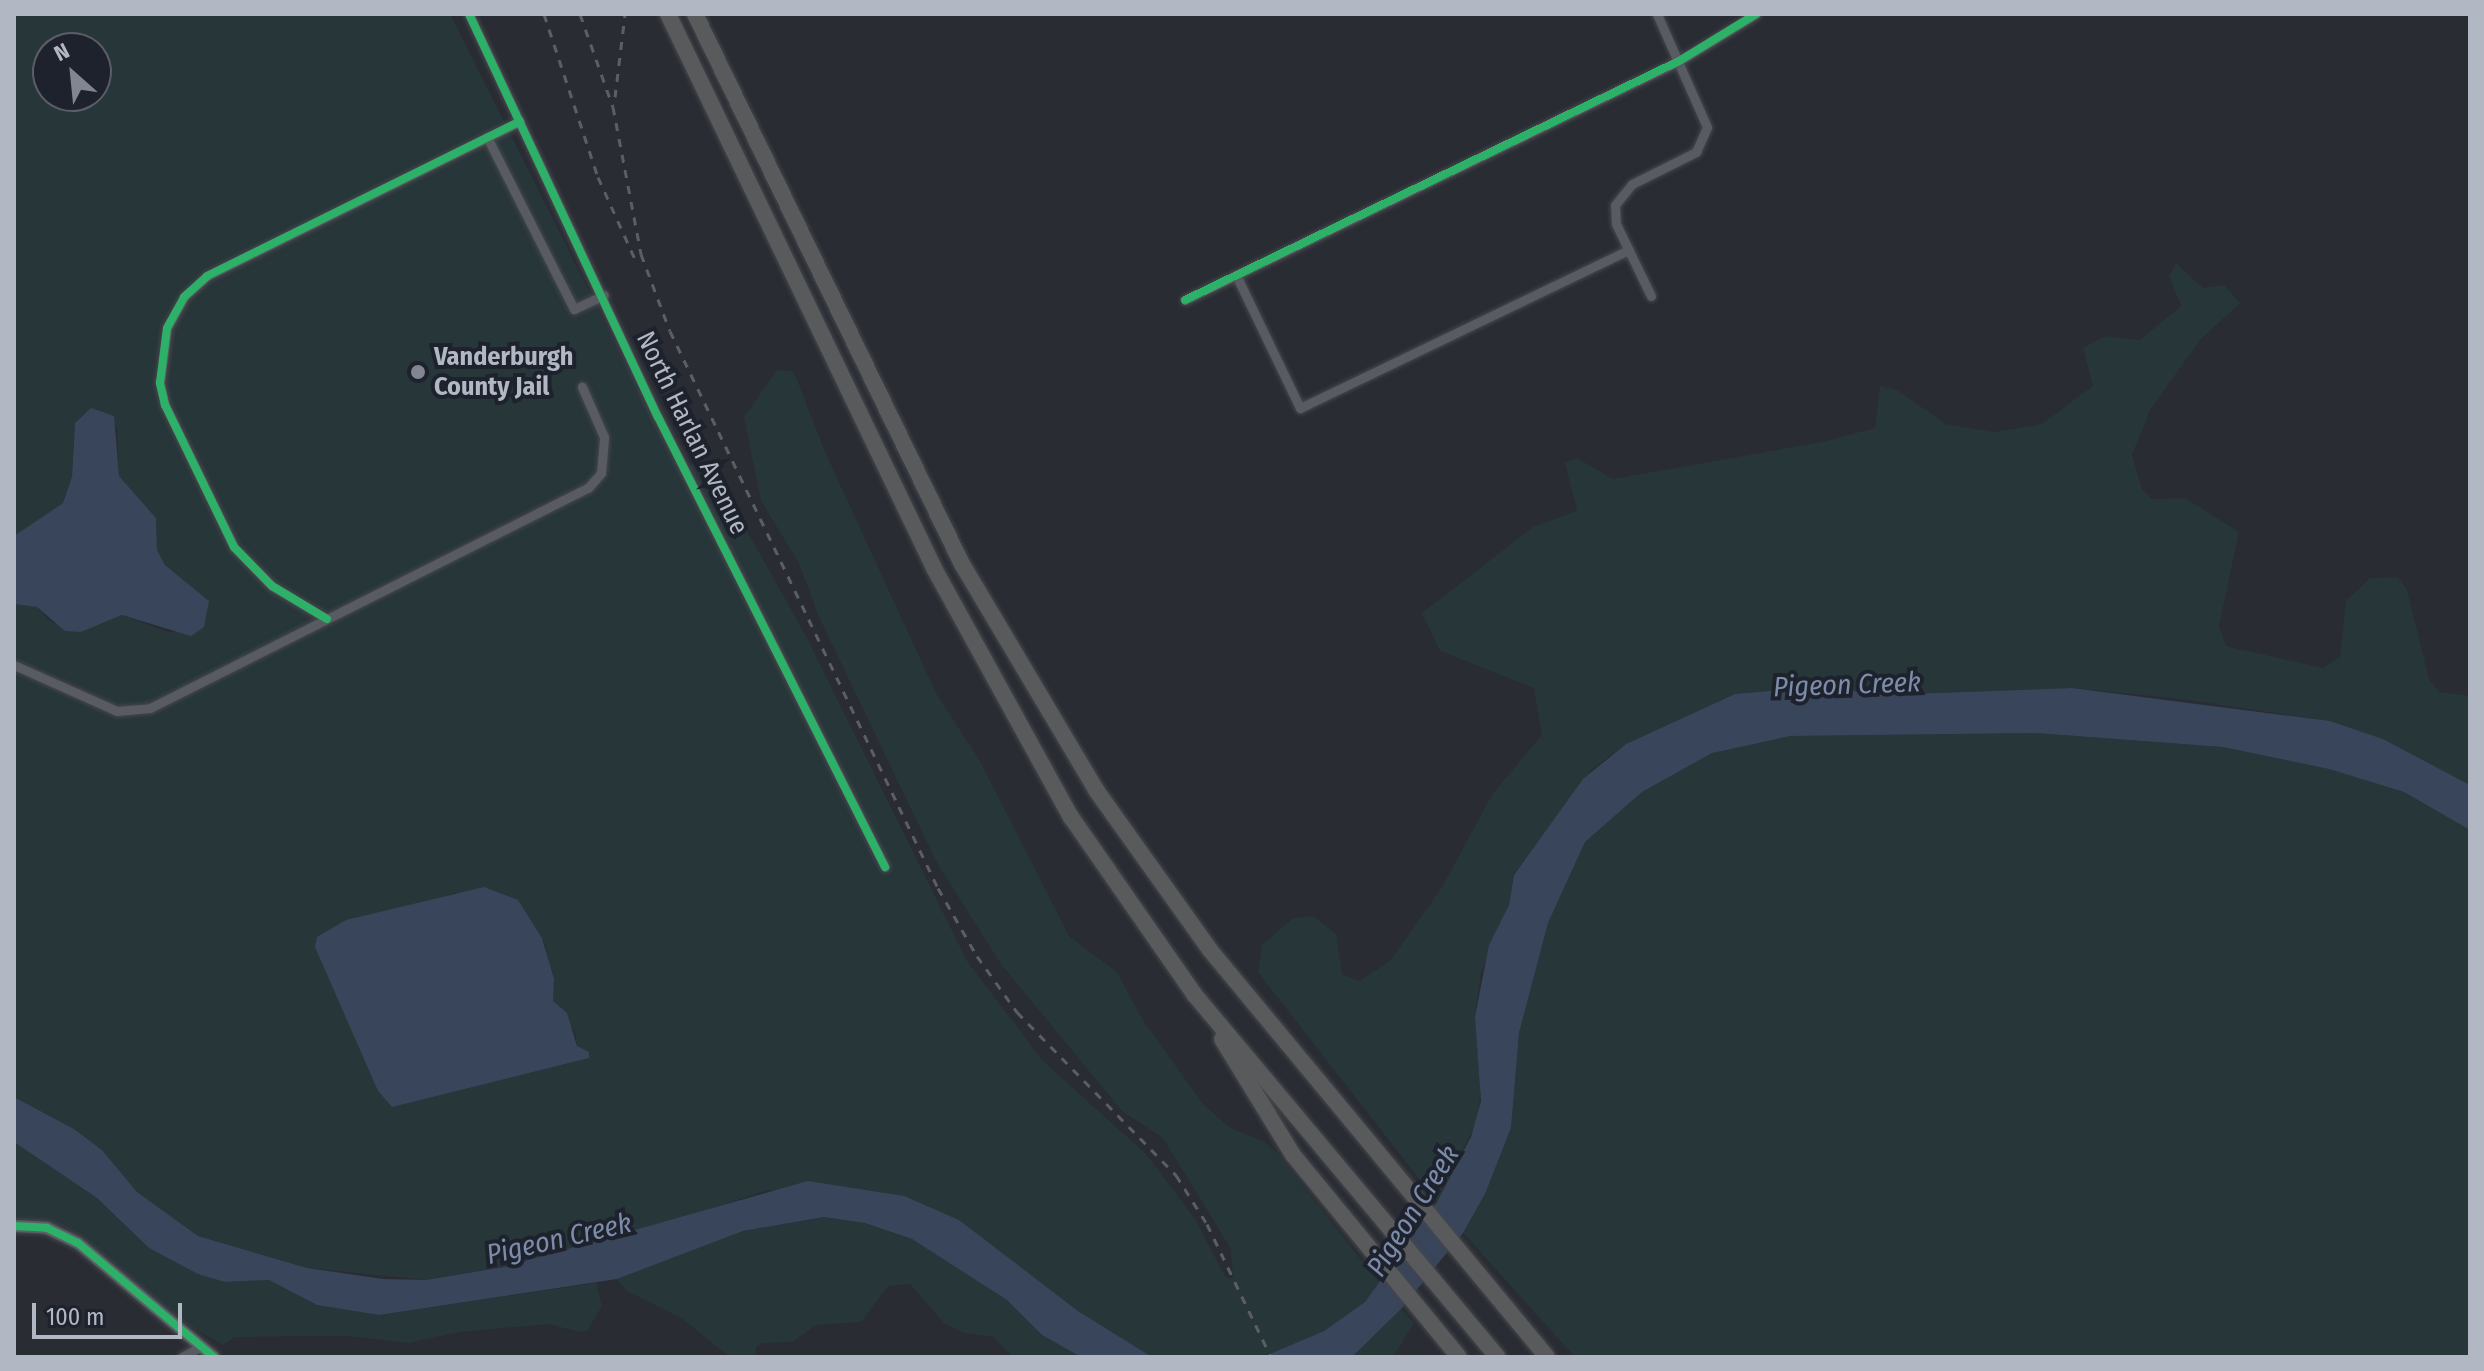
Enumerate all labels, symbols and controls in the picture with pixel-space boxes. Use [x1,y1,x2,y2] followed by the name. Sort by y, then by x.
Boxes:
[32,32,112,112] north arrow
[50,37,74,67] text: N
[629,326,755,540] street label: North Harlan Avenue
[434,341,573,402] place label: Vanderburgh County Jail
[409,363,427,381] marker: Vanderburgh County Jail
[1773,666,1921,704] water label: Pigeon Creek
[1360,1139,1466,1283] water label: Pigeon Creek
[483,1206,635,1272] water label: Pigeon Creek
[36,1287,186,1337] scale bar
[46,1303,104,1331] text: 100 m

